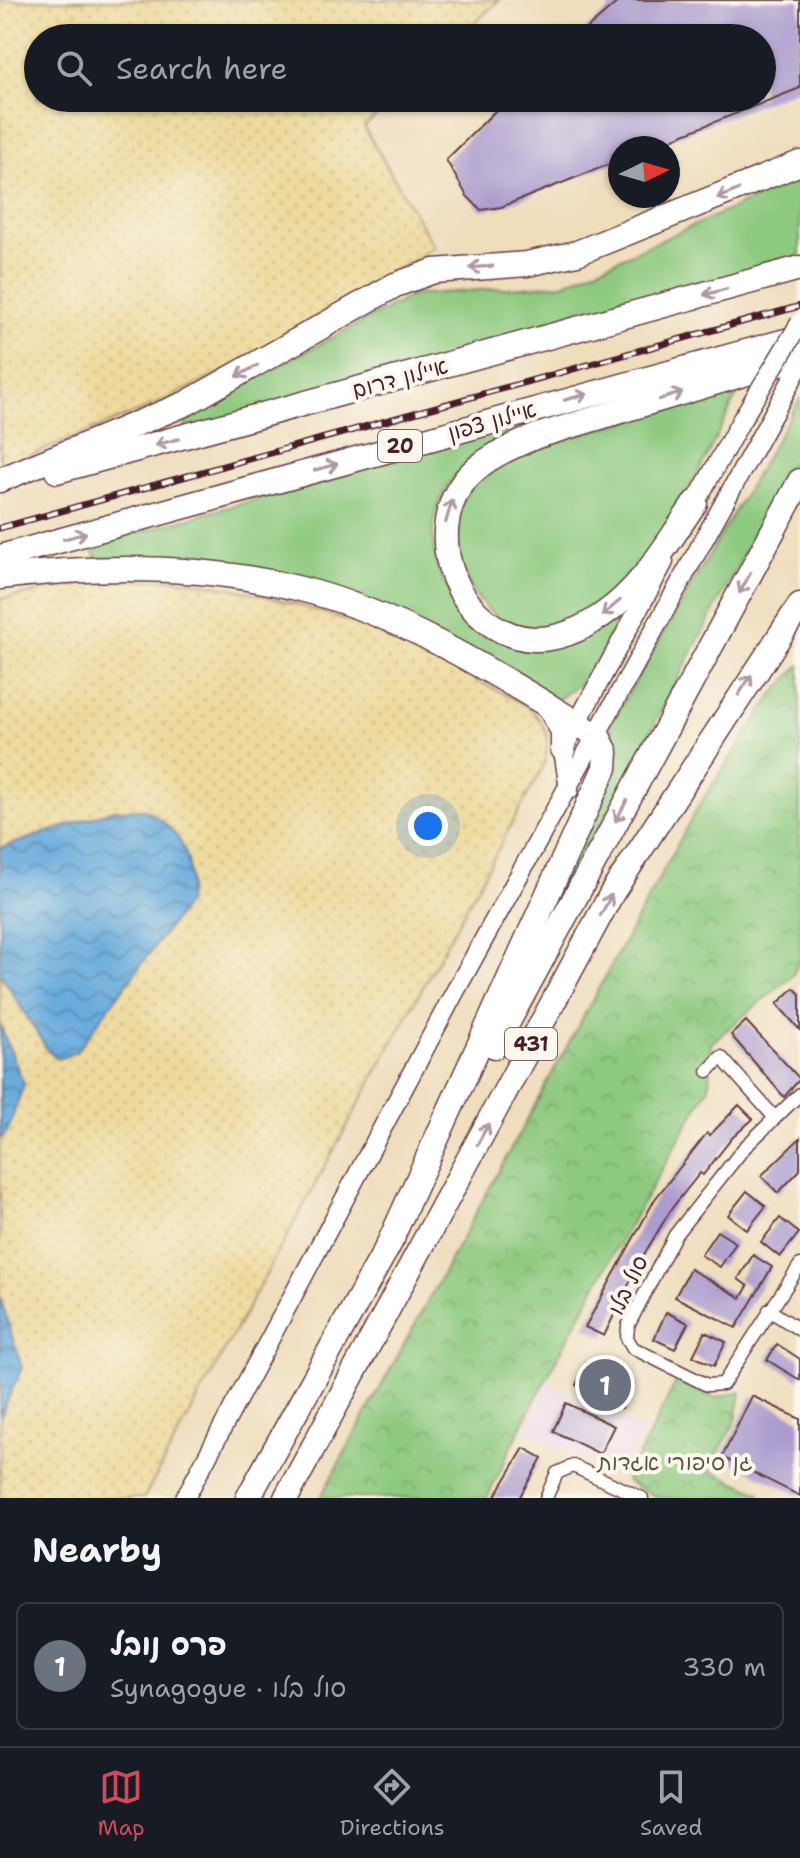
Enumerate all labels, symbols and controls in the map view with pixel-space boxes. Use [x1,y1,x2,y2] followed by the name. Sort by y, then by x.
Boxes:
[24,24,776,112] search box
[52,46,96,90] icon: search
[116,48,287,89] text: Search here
[608,136,680,208] north arrow
[717,188,741,202] one-way arrow
[468,260,495,275] one-way arrow
[702,285,728,300] one-way arrow
[349,351,451,405] street label: איילון דרום
[236,364,259,380] one-way arrow
[657,388,683,403] one-way arrow
[563,389,589,404] one-way arrow
[444,395,540,447] street label: איילון צפון
[378,430,422,462] road number: 20
[155,436,181,451] one-way arrow
[312,459,338,474] one-way arrow
[443,498,458,524] one-way arrow
[62,528,88,543] one-way arrow
[736,570,752,594] one-way arrow
[602,599,622,617] one-way arrow
[737,675,754,697] one-way arrow
[612,799,628,823] one-way arrow
[408,806,448,846] your location
[598,893,614,917] one-way arrow
[505,1028,557,1060] road number: 431
[475,1122,491,1146] one-way arrow
[601,1250,655,1320] street label: סול בלו
[579,1355,631,1415] pin: 1
[596,1448,753,1477] park label: גן סיפורי אגדות
[32,1527,162,1573] text: Nearby
[110,1624,227,1665] text: פרס נובל
[54,1649,66,1684] text: 1
[682,1649,766,1684] text: 330 m
[110,1670,346,1705] text: Synagogue · סול בלו
[98,1765,145,1842] tab: Map
[340,1765,445,1842] tab: Directions
[640,1765,702,1842] tab: Saved

